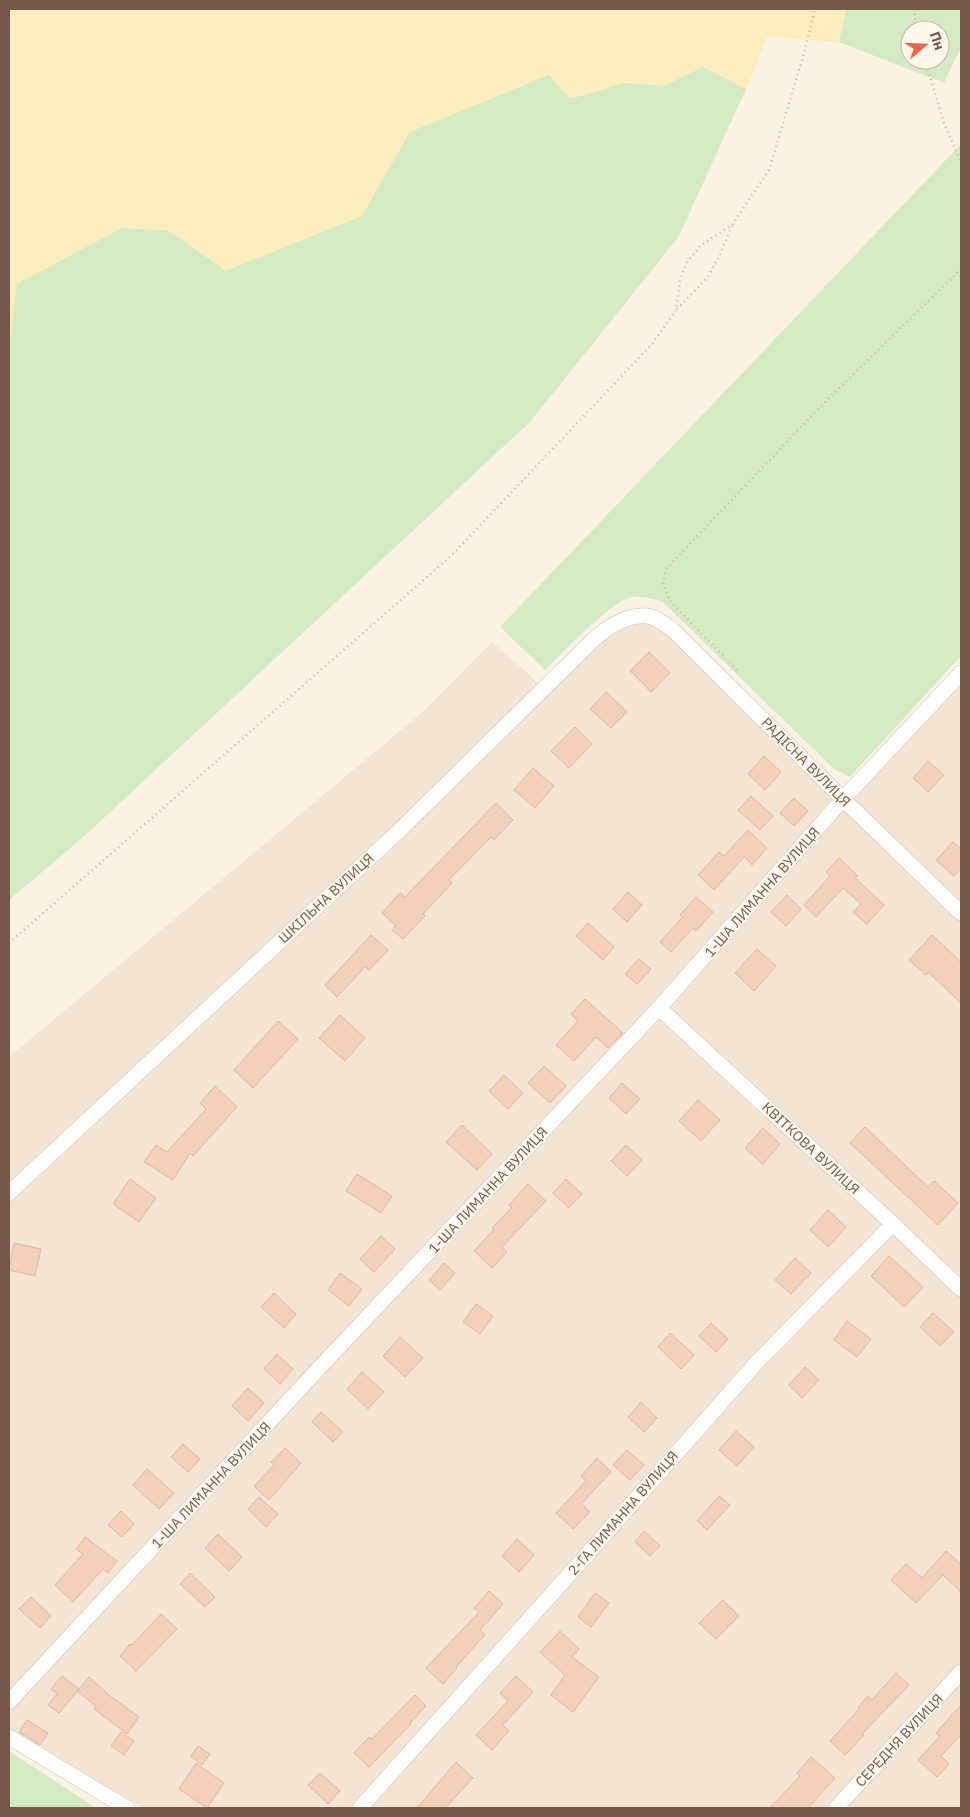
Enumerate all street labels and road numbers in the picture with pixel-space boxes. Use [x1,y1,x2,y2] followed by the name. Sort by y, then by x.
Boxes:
[758,714,854,810] street label: РАДІСНА ВУЛИЦЯ
[701,823,823,961] street label: 1-ША ЛИМАННА ВУЛИЦЯ
[274,849,378,947] street label: ШКІЛЬНА ВУЛИЦЯ
[758,1098,864,1198] street label: КВІТКОВА ВУЛИЦЯ
[425,1123,551,1257] street label: 1-ША ЛИМАННА ВУЛИЦЯ
[148,1418,274,1552] street label: 1-ША ЛИМАННА ВУЛИЦЯ
[564,1447,682,1579] street label: 2-ГА ЛИМАННА ВУЛИЦЯ
[851,1690,947,1790] street label: СЕРЕДНЯ ВУЛИЦЯ

